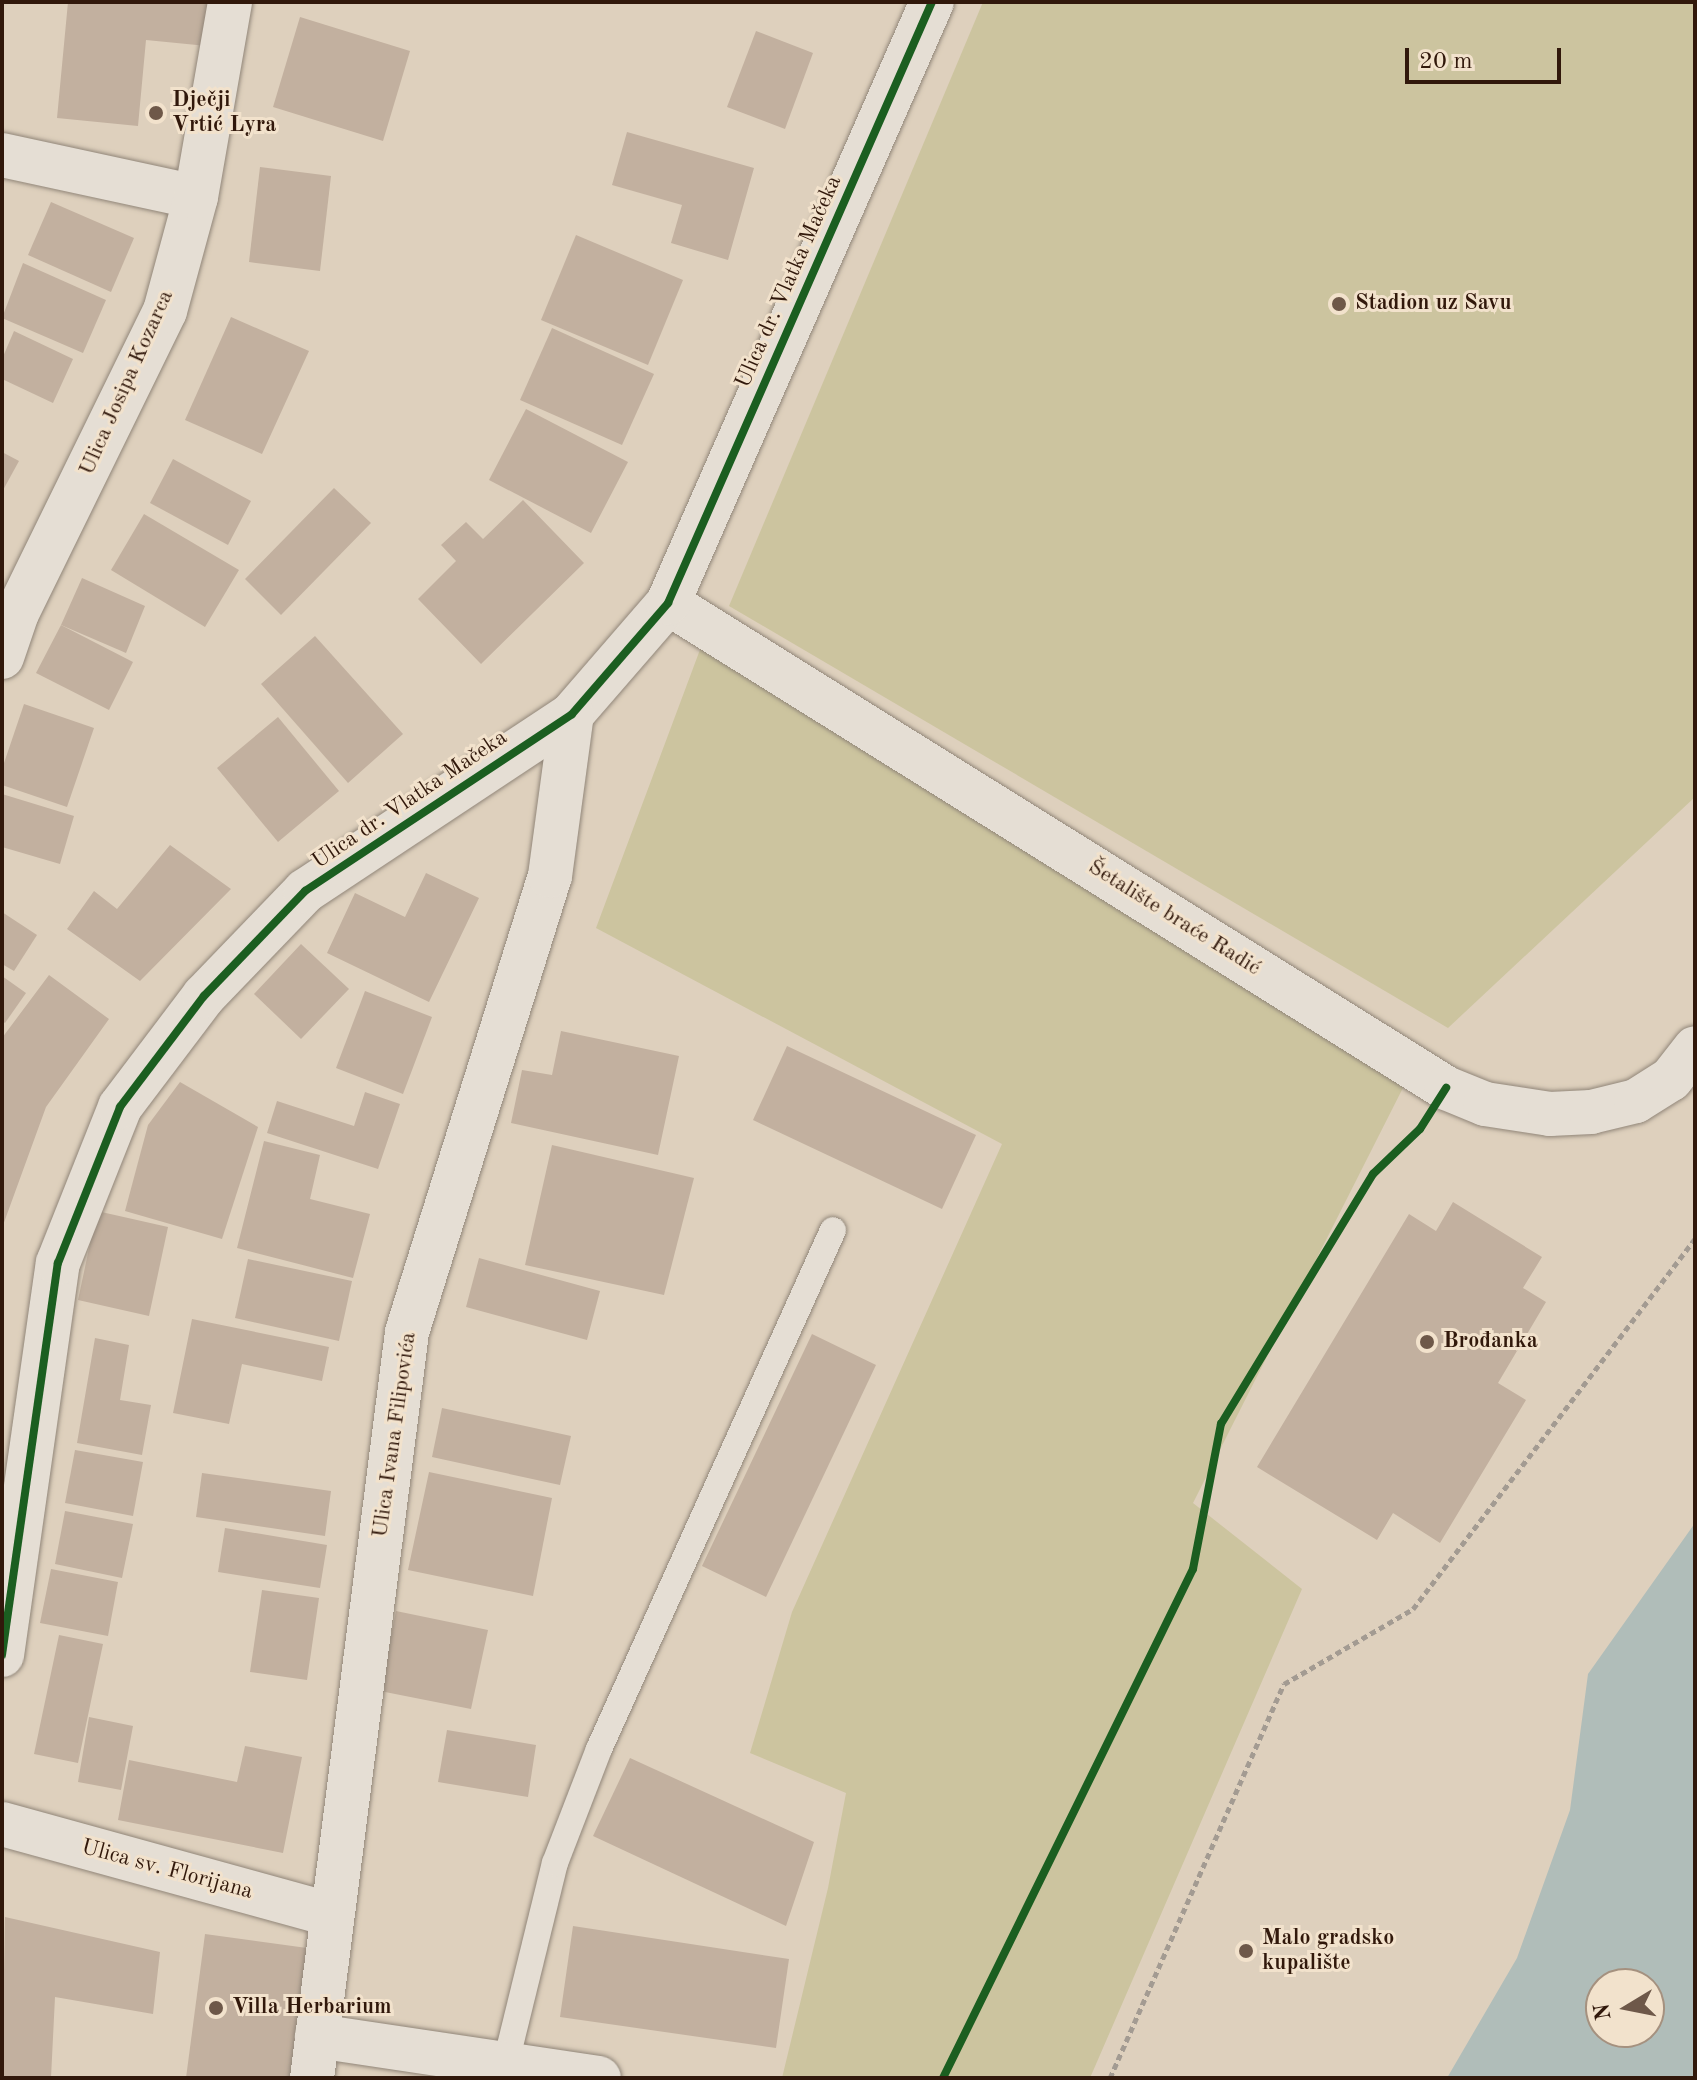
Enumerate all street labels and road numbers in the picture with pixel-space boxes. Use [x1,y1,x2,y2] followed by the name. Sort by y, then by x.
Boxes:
[730,172,848,392] street label: Ulica dr. Vlatka Mačeka
[74,286,180,480] street label: Ulica Josipa Kozarca
[307,725,513,875] street label: Ulica dr. Vlatka Mačeka
[1083,854,1265,982] street label: Šetalište braće Radić
[368,1331,422,1539] street label: Ulica Ivana Filipovića
[78,1834,256,1906] street label: Ulica sv. Florijana

